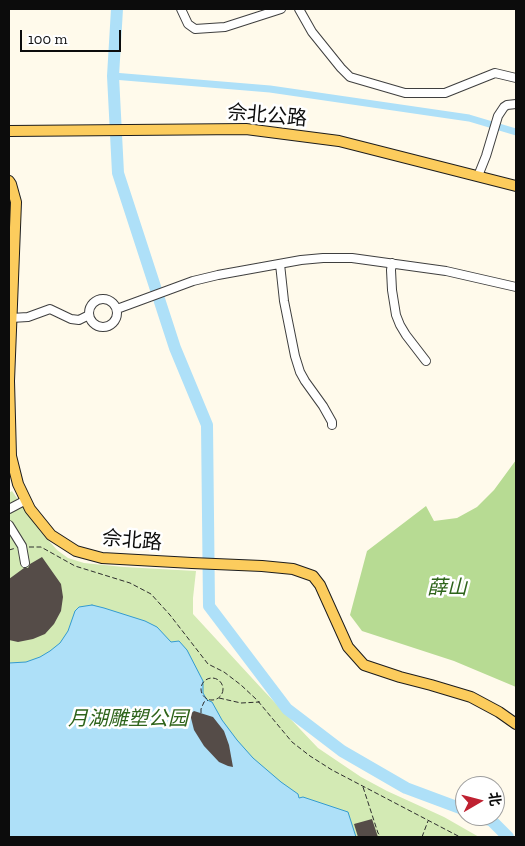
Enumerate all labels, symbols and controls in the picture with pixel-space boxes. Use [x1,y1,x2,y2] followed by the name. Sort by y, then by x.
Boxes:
[22,20,124,52] scale bar
[28,30,67,48] text: 100 m
[226,101,308,131] street label: 佘北公路
[101,526,163,556] street label: 佘北路
[427,576,467,600] park label: 薛山
[68,707,188,731] park label: 月湖雕塑公园
[455,776,505,826] north arrow
[485,791,504,807] text: 北

